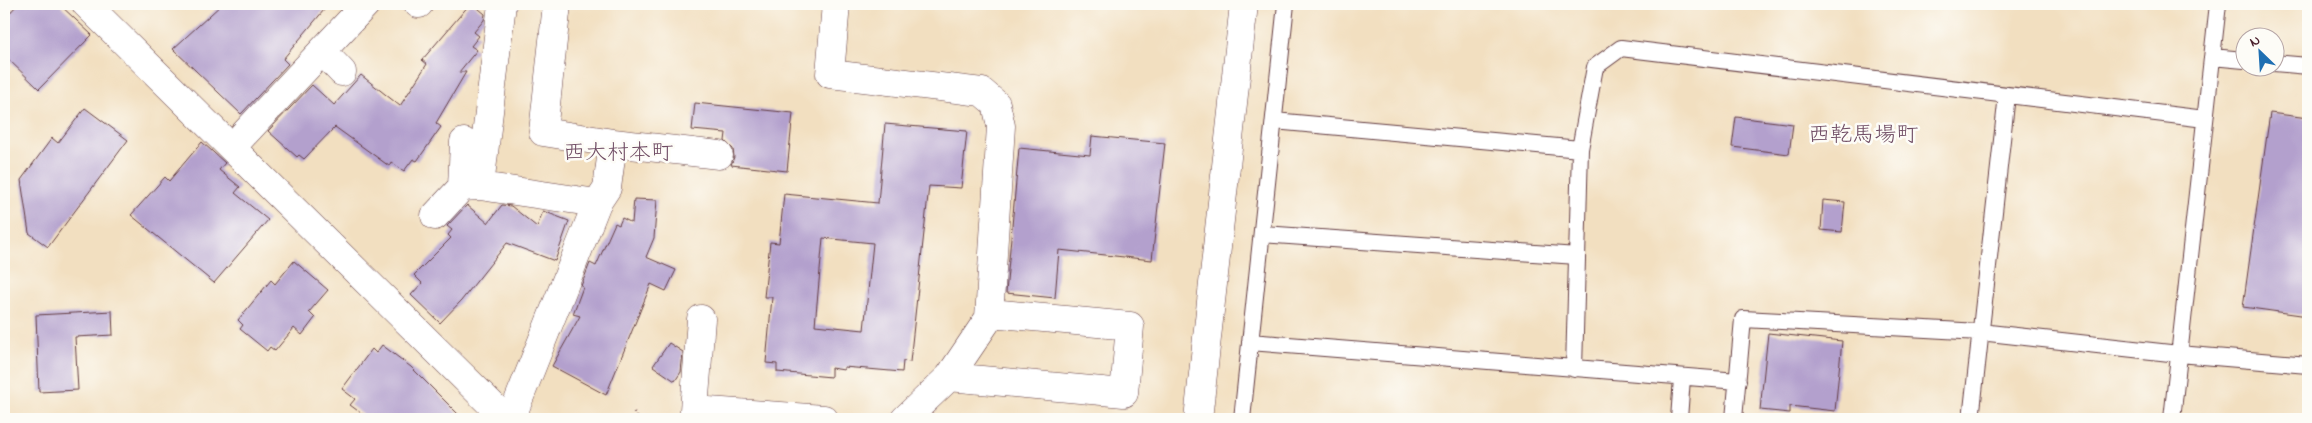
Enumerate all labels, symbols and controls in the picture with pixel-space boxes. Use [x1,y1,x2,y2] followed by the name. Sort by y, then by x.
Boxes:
[2234,28,2284,78] north arrow
[2246,30,2264,53] text: N
[1808,120,1918,152] district label: 西乾馬場町
[563,138,673,170] district label: 西大村本町

